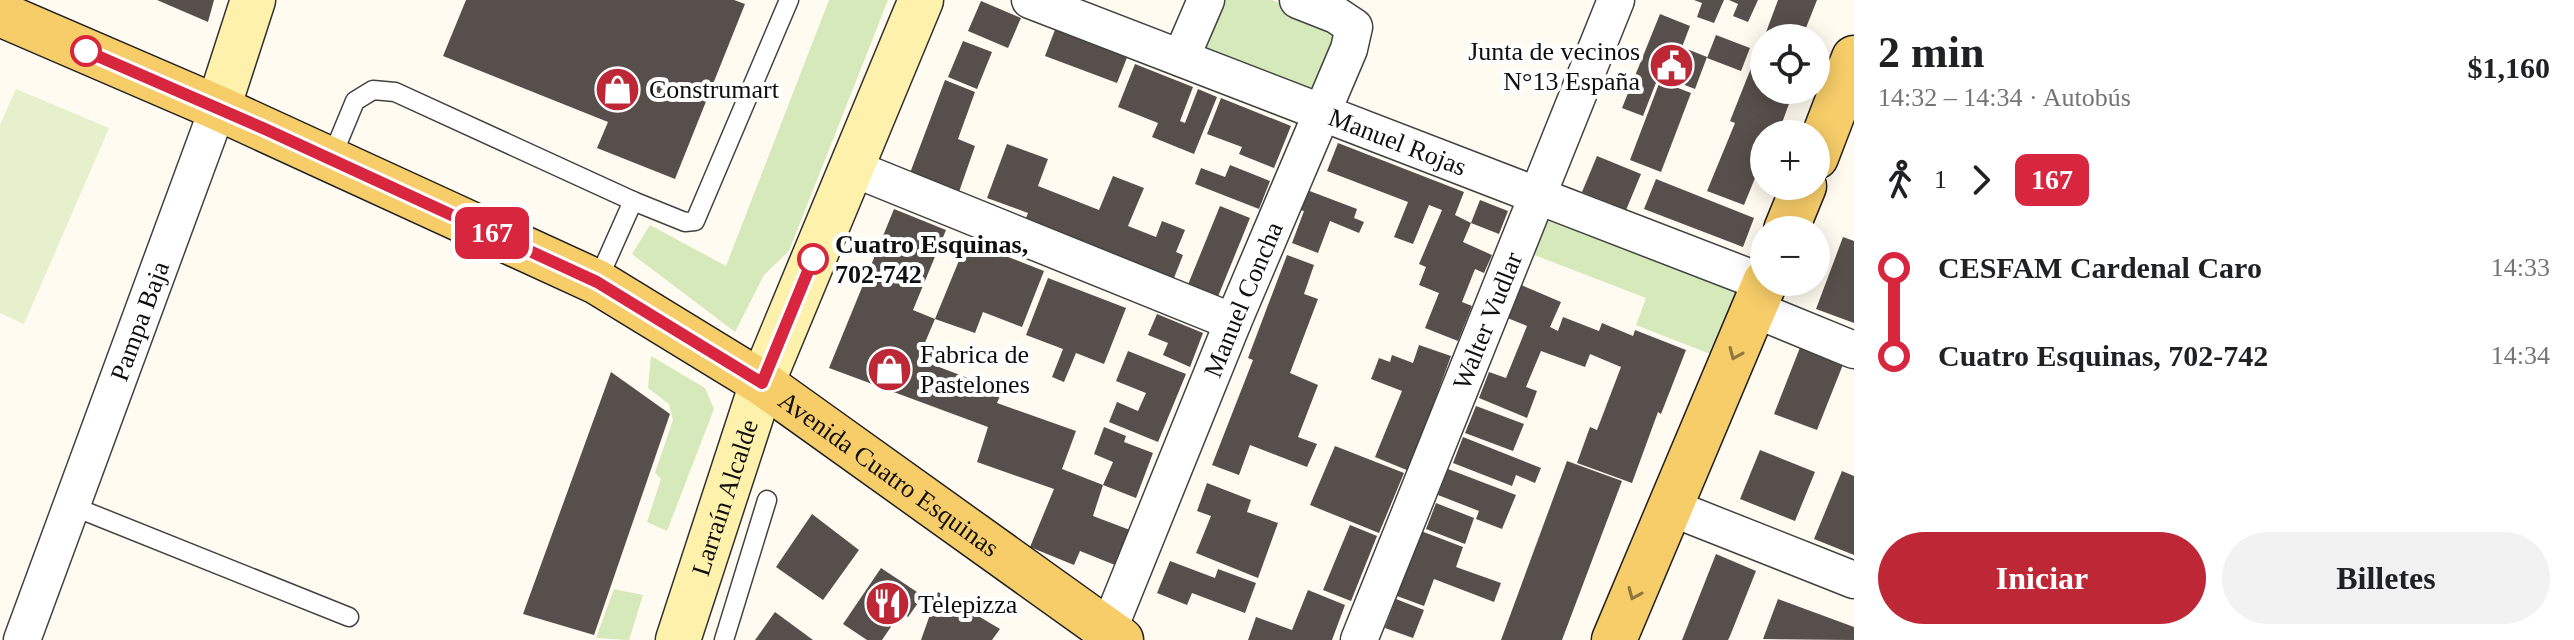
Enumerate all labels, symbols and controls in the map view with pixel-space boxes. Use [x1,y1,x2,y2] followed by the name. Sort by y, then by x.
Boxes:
[1750,24,1830,296] map controls
[1750,24,1830,104] button: locate
[1878,28,1984,77] text: 2 min
[71,36,101,66] unlabelled marker
[1468,37,1640,96] place label: Junta de vecinos N°13 España
[1647,42,1695,90] public building icon: Junta de vecinos N°13 España
[2468,51,2550,84] text: $1,160
[594,65,642,113] shop icon: Construmart
[649,75,780,104] place label: Construmart
[1878,83,2131,112] text: 14:32 – 14:34 · Autobús
[1324,103,1470,182] street label: Manuel Rojas
[1750,120,1830,200] button: +
[1878,158,1922,202] icon: walk
[1959,158,2003,202] icon: forward
[2031,164,2073,195] text: 167
[1934,165,1947,194] text: 1
[446,207,538,259] line badge: 167
[1750,216,1830,296] button: −
[471,217,513,248] text: 167
[1198,217,1289,381] street label: Manuel Concha
[835,230,1028,289] place label: Cuatro Esquinas, 702-742
[798,244,828,274] marker: Cuatro Esquinas, 702-742
[1447,248,1528,394] street label: Walter Vudlar
[1938,251,2262,284] text: CESFAM Cardenal Caro
[2491,253,2550,282] text: 14:33
[105,257,175,385] street label: Pampa Baja
[1938,339,2268,372] text: Cuatro Esquinas, 702-742
[920,340,1030,399] place label: Fabrica de Pastelones
[2491,341,2550,370] text: 14:34
[865,345,913,393] shop icon: Fabrica de Pastelones
[1729,346,1745,360] one-way arrow
[773,386,1004,563] street label: Avenida Cuatro Esquinas
[686,416,764,579] street label: Larraín Alcalde
[1878,532,2206,624] button: Iniciar
[2222,532,2550,624] button: Billetes
[863,580,911,628] restaurant icon: Telepizza
[1628,586,1644,600] one-way arrow
[918,590,1018,619] place label: Telepizza

